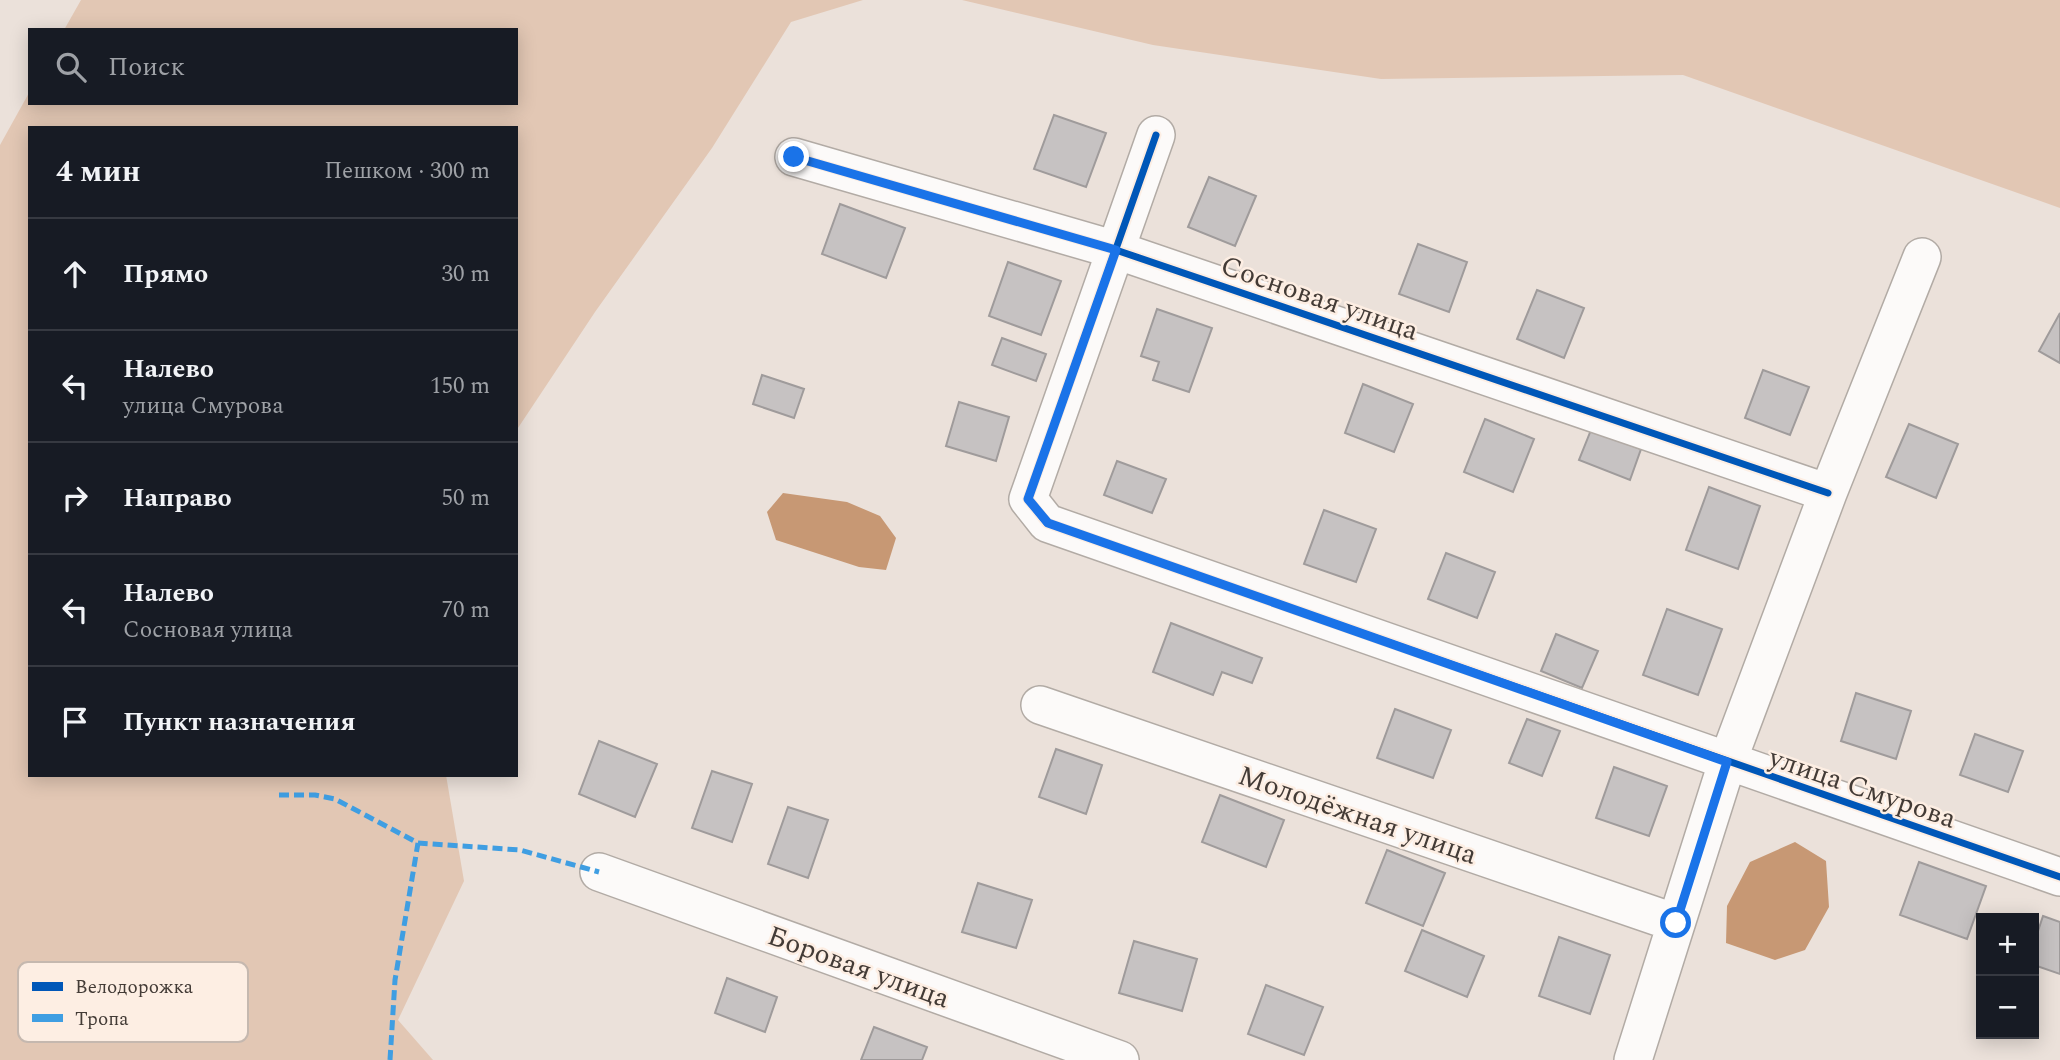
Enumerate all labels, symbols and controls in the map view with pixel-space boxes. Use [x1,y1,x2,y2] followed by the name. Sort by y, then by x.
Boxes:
[28,28,518,105] search box
[108,47,185,87] text: Поиск
[52,48,90,86] icon: search
[778,141,809,172] route end
[56,149,141,195] text: 4 мин
[324,154,490,189] text: Пешком · 300 m
[1215,244,1424,352] street label: Сосновая улица
[123,254,208,294] text: Прямо
[56,255,94,293] icon: ahead
[441,257,490,292] text: 30 m
[123,349,214,389] text: Налево
[56,367,94,405] icon: left
[430,369,490,404] text: 150 m
[123,389,284,424] text: улица Смурова
[123,478,232,518] text: Направо
[56,479,94,517] icon: right
[441,481,490,516] text: 50 m
[123,573,214,613] text: Налево
[56,591,94,629] icon: left
[441,593,490,628] text: 70 m
[123,613,293,648] text: Сосновая улица
[123,702,356,742] text: Пункт назначения
[56,703,94,741] icon: arrive
[1762,736,1962,841] street label: улица Смурова
[1232,754,1483,877] street label: Молодёжная улица
[1660,907,1691,938] route start
[1976,913,2039,1039] map controls
[1976,913,2039,976] button: +
[761,915,956,1020] street label: Боровая улица
[18,962,248,1042] legend
[75,973,194,1002] text: Велодорожка
[1976,976,2039,1039] button: −
[75,1005,129,1034] text: Тропа

